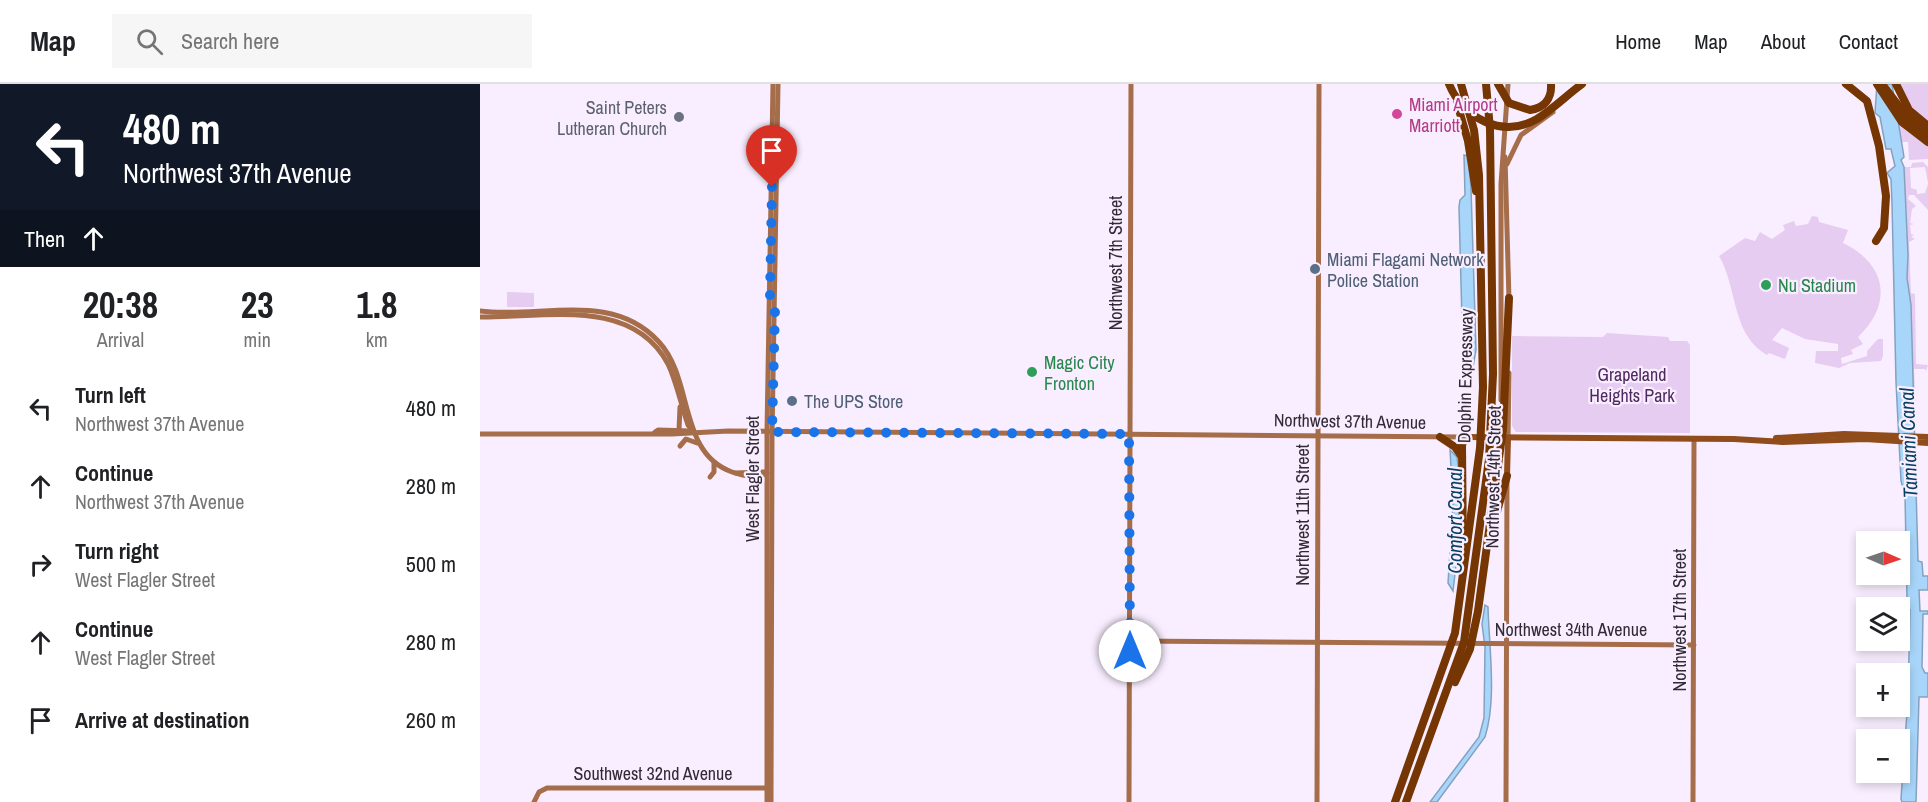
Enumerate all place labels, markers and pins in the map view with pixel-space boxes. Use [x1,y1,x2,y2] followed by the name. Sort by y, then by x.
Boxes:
[1409,92,1498,138] place label: Miami Airport Marriott
[557,95,667,141] place label: Saint Peters Lutheran Church
[1390,107,1404,121] marker: Miami Airport Marriott
[672,110,686,124] marker: Saint Peters Lutheran Church
[746,125,797,187] pin
[1327,247,1484,293] place label: Miami Flagami Network Police Station
[1308,262,1322,276] marker: Miami Flagami Network Police Station
[1778,273,1856,298] place label: Nu Stadium
[1759,278,1773,292] marker: Nu Stadium
[1044,350,1115,396] place label: Magic City Fronton
[1025,365,1039,379] marker: Magic City Fronton
[804,389,903,414] place label: The UPS Store
[785,394,799,408] marker: The UPS Store

